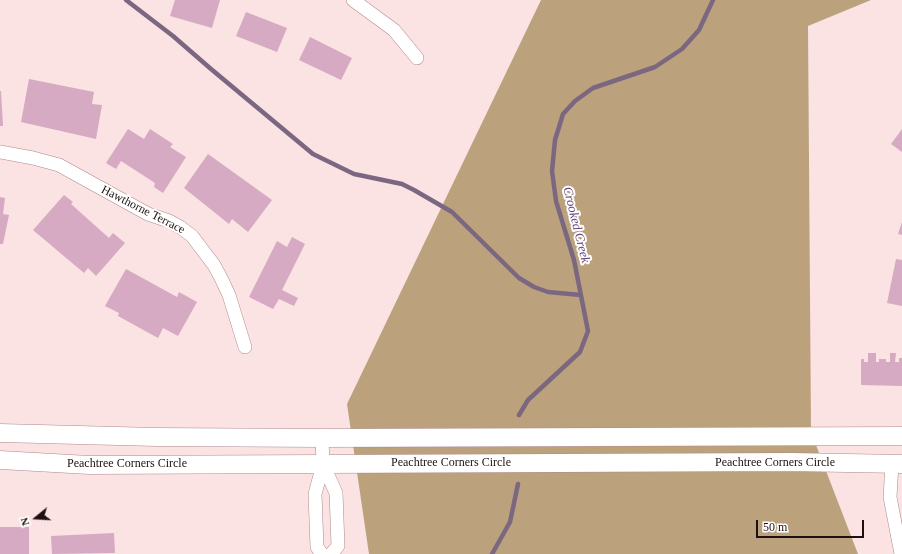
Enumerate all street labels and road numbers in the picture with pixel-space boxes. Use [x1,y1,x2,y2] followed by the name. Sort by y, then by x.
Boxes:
[99,183,187,237] street label: Hawthorne Terrace
[391,456,511,470] street label: Peachtree Corners Circle
[715,456,835,470] street label: Peachtree Corners Circle
[67,457,187,471] street label: Peachtree Corners Circle

